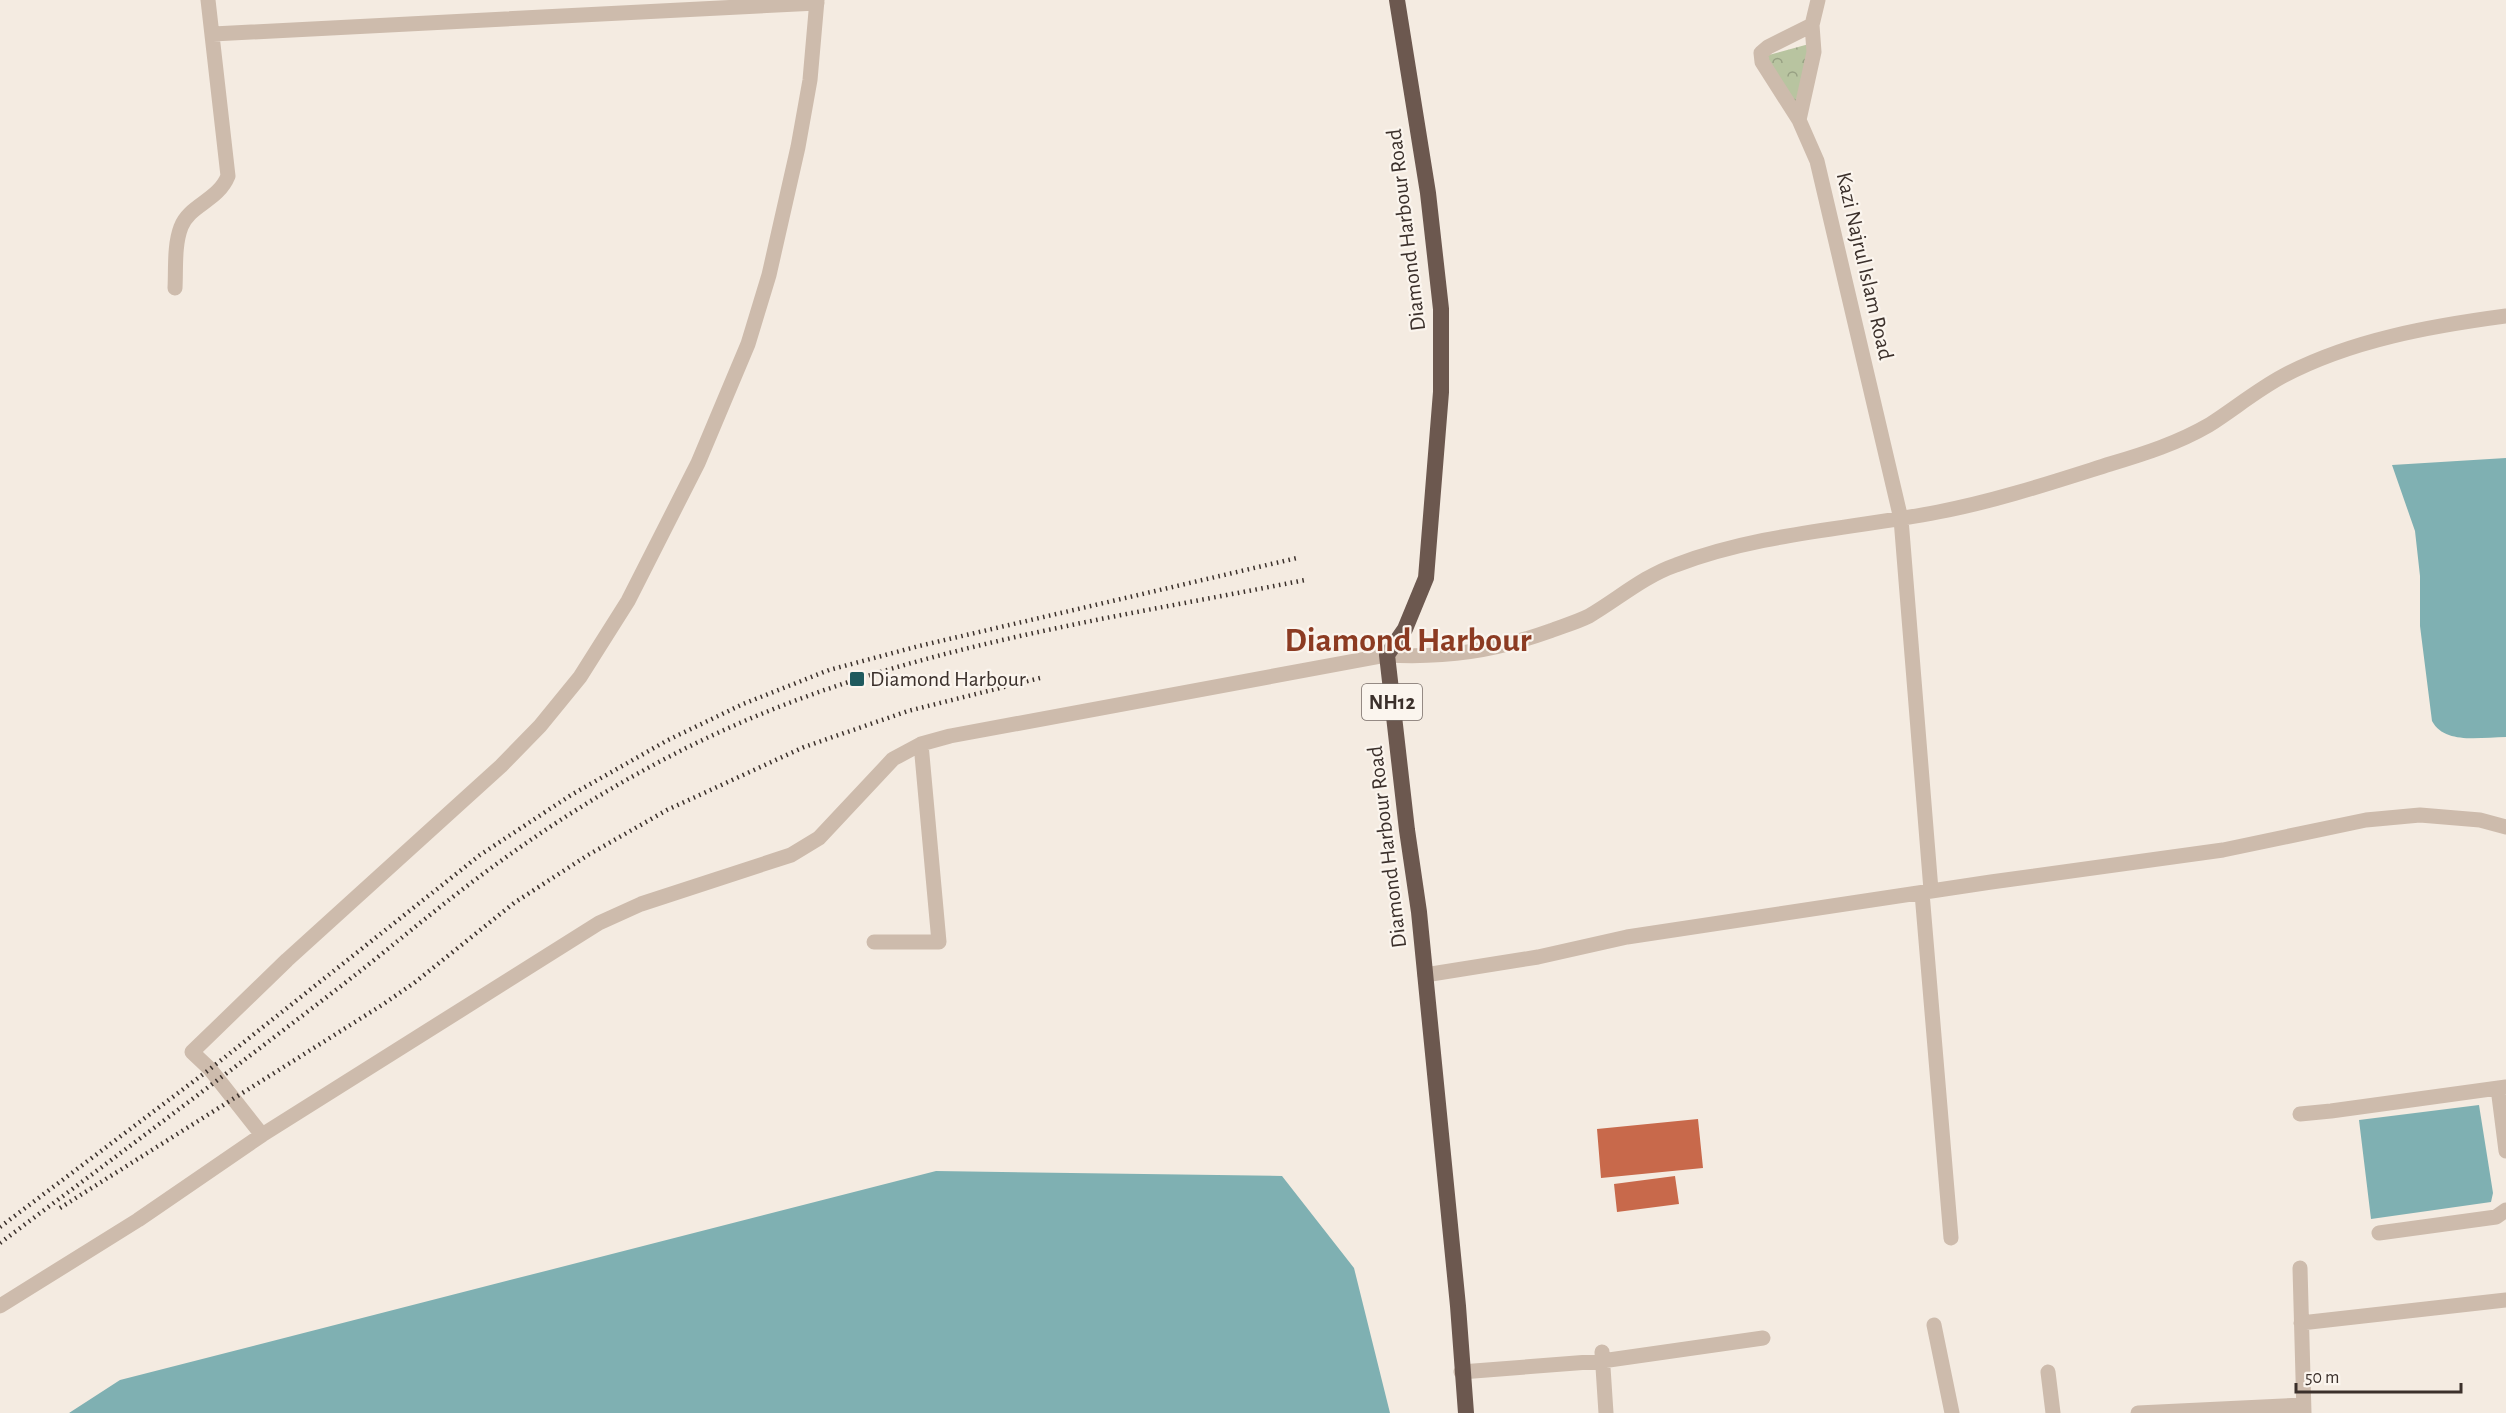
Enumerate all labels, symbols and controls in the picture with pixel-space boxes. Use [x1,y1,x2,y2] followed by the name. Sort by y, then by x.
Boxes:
[1383,128,1429,332] street label: Diamond Harbour Road
[1833,170,1897,362] street label: Kazi Najrul Islam Road
[1284,624,1532,658] district label: Diamond Harbour
[870,668,1026,690] place label: Diamond Harbour
[848,670,866,688] marker: Diamond Harbour
[1362,684,1422,720] road number: NH12
[1364,745,1410,949] street label: Diamond Harbour Road
[2296,1356,2461,1394] scale bar
[2305,1369,2339,1387] text: 50 m

